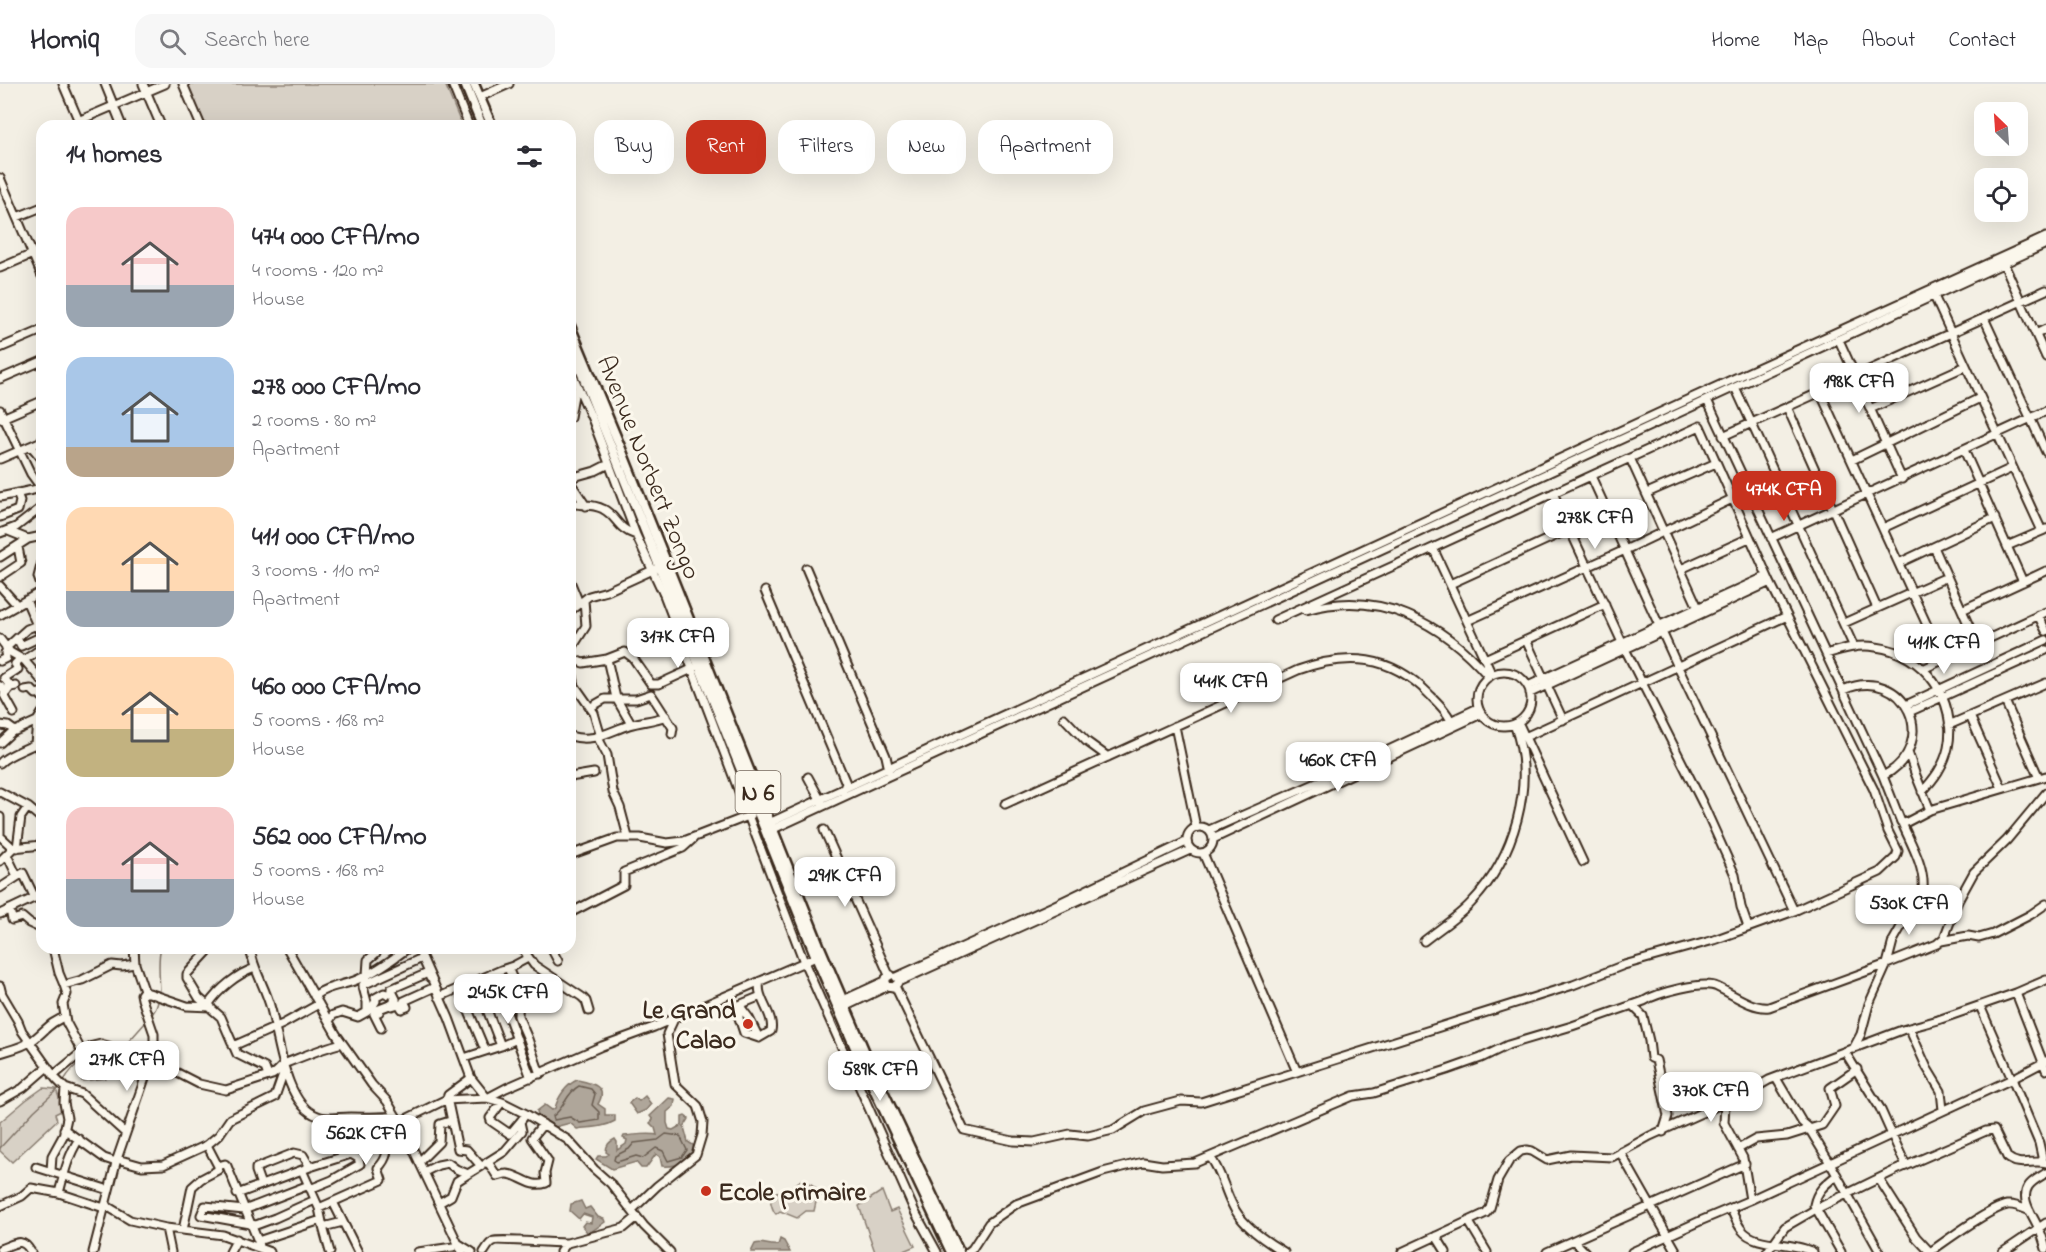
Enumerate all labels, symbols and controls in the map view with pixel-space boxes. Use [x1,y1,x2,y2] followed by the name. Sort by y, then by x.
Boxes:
[135,14,555,68] search box
[30,21,99,62] text: Homiq
[156,25,189,58] icon: search
[204,25,310,57] text: Search here
[1711,26,1760,56] text: Home
[1793,26,1828,56] text: Map
[1861,26,1915,56] text: About
[1948,26,2016,56] text: Contact
[1974,102,2028,156] north arrow
[1974,102,2028,222] map controls
[594,120,674,174] chip: Buy
[686,120,766,174] chip: Rent
[778,120,875,174] chip: Filters
[887,120,966,174] chip: New
[978,120,1113,174] chip: Apartment
[66,137,162,175] text: 14 homes
[513,140,546,173] icon: filters
[1974,168,2028,222] button: locate
[252,219,420,257] text: 474 000 CFA/mo
[114,231,186,303] icon: home
[252,257,384,286] text: 4 rooms · 120 m²
[252,286,305,315] text: House
[585,350,709,586] street label: Avenue Norbert Zongo
[1797,363,1921,414] pin: 198K CFA
[1824,368,1894,397] text: 198K CFA
[252,369,421,407] text: 278 000 CFA/mo
[114,381,186,453] icon: home
[252,407,377,436] text: 2 rooms · 80 m²
[252,436,340,465] text: Apartment
[1722,471,1846,522] pin: 474K CFA
[1746,476,1822,505] text: 474K CFA
[1533,499,1657,550] pin: 278K CFA
[1557,504,1633,533] text: 278K CFA
[252,519,415,557] text: 411 000 CFA/mo
[114,531,186,603] icon: home
[252,557,380,586] text: 3 rooms · 110 m²
[252,586,340,615] text: Apartment
[616,618,740,669] pin: 317K CFA
[641,623,715,652] text: 317K CFA
[1882,624,2006,675] pin: 411K CFA
[1908,629,1980,658] text: 411K CFA
[1169,663,1293,714] pin: 441K CFA
[1194,668,1268,697] text: 441K CFA
[252,669,421,707] text: 460 000 CFA/mo
[114,681,186,753] icon: home
[252,707,385,736] text: 5 rooms · 168 m²
[252,736,305,765] text: House
[1276,742,1400,793] pin: 460K CFA
[1300,747,1376,776] text: 460K CFA
[736,771,780,813] road number: N 6
[252,819,427,857] text: 562 000 CFA/mo
[114,831,186,903] icon: home
[252,857,385,886] text: 5 rooms · 168 m²
[783,857,907,908] pin: 291K CFA
[808,862,882,891] text: 291K CFA
[1847,885,1971,936] pin: 530K CFA
[252,886,305,915] text: House
[1869,890,1949,919] text: 530K CFA
[446,974,570,1025] pin: 245K CFA
[468,979,548,1008] text: 245K CFA
[642,993,736,1061] place label: Le Grand Calao
[741,1017,755,1031] marker: Le Grand Calao
[65,1041,189,1092] pin: 271K CFA
[89,1046,165,1075] text: 271K CFA
[818,1051,942,1102] pin: 589K CFA
[842,1056,918,1085] text: 589K CFA
[1649,1072,1773,1123] pin: 370K CFA
[1673,1077,1749,1106] text: 370K CFA
[304,1115,428,1166] pin: 562K CFA
[325,1120,407,1149] text: 562K CFA
[718,1175,867,1213] place label: Ecole primaire
[699,1184,713,1198] marker: Ecole primaire

